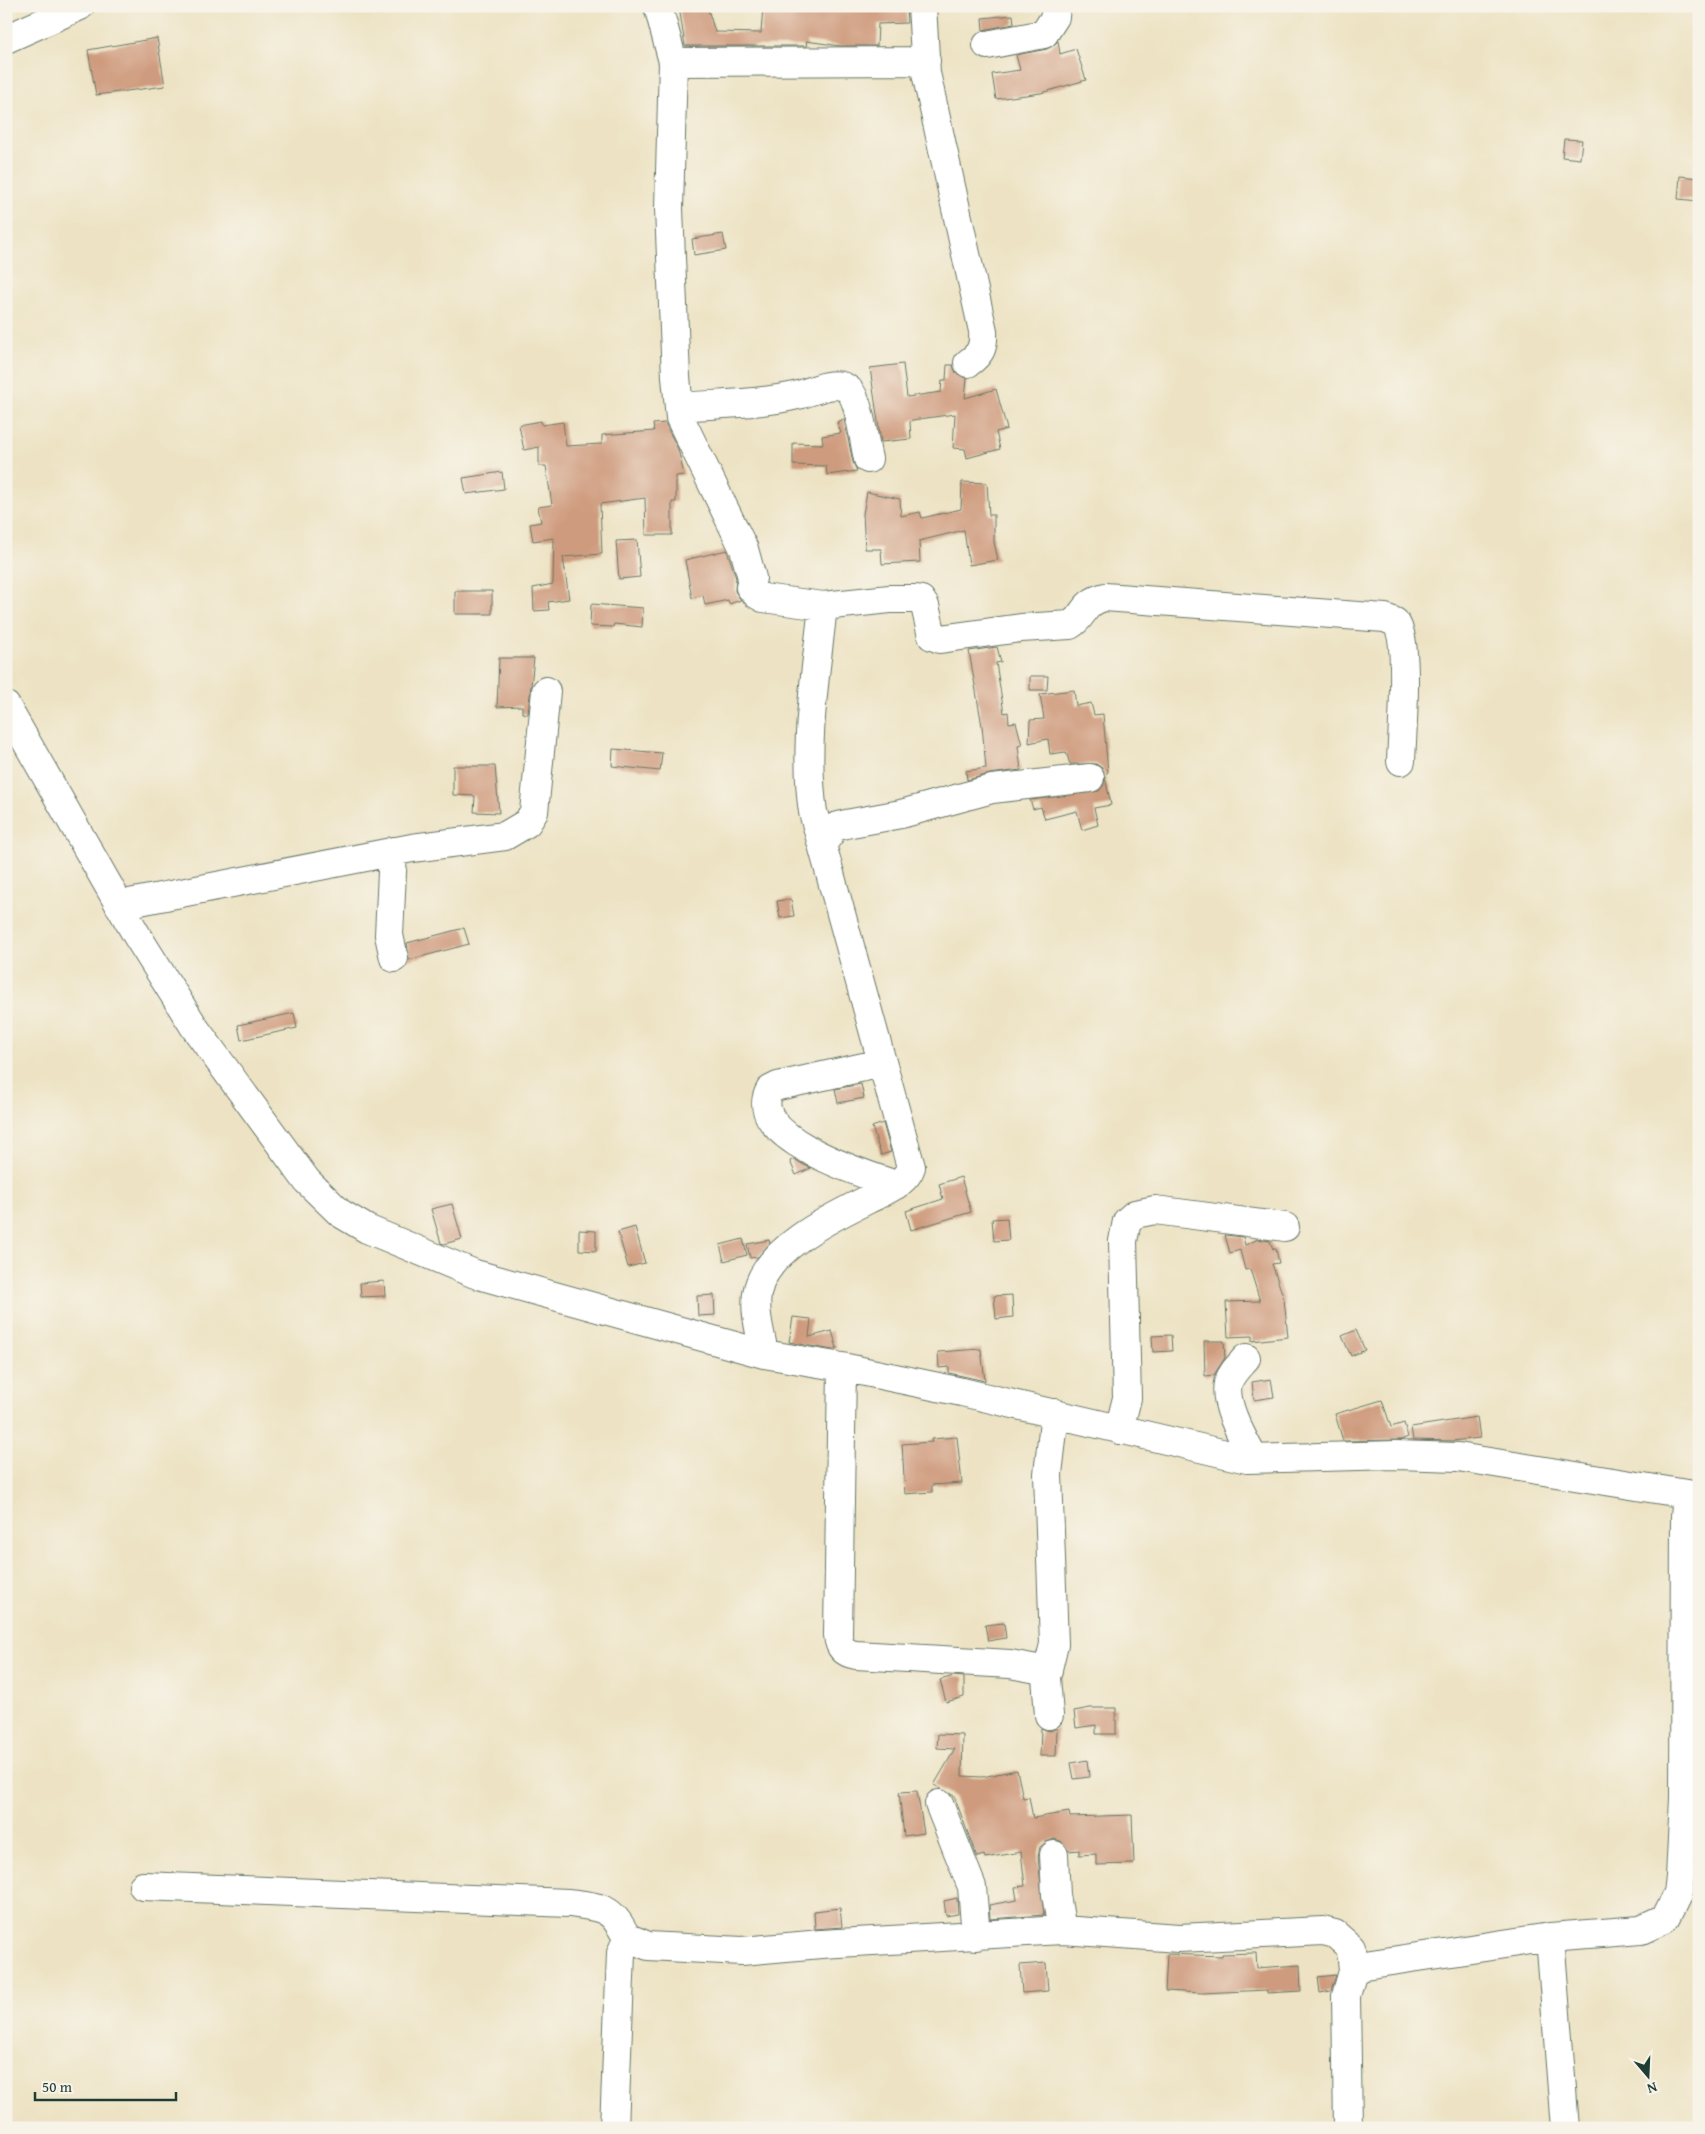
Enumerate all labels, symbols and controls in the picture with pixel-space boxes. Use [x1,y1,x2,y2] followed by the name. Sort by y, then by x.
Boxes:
[1622,2052,1672,2102] north arrow
[35,2069,176,2101] scale bar
[42,2076,73,2097] text: 50 m
[1644,2077,1660,2099] text: N

